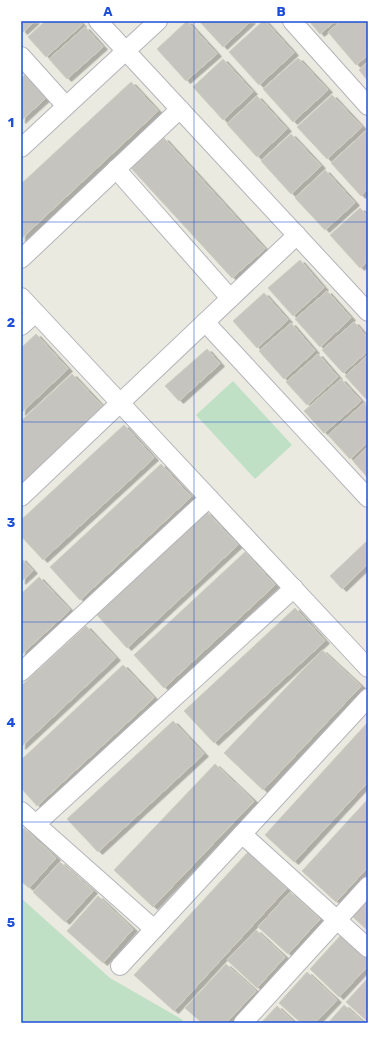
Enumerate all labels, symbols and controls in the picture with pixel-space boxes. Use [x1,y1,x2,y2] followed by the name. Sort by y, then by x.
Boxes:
[103,4,113,19] text: A
[276,4,286,19] text: B
[8,115,14,130] text: 1
[7,315,15,330] text: 2
[7,515,16,530] text: 3
[7,715,16,730] text: 4
[7,915,15,930] text: 5

